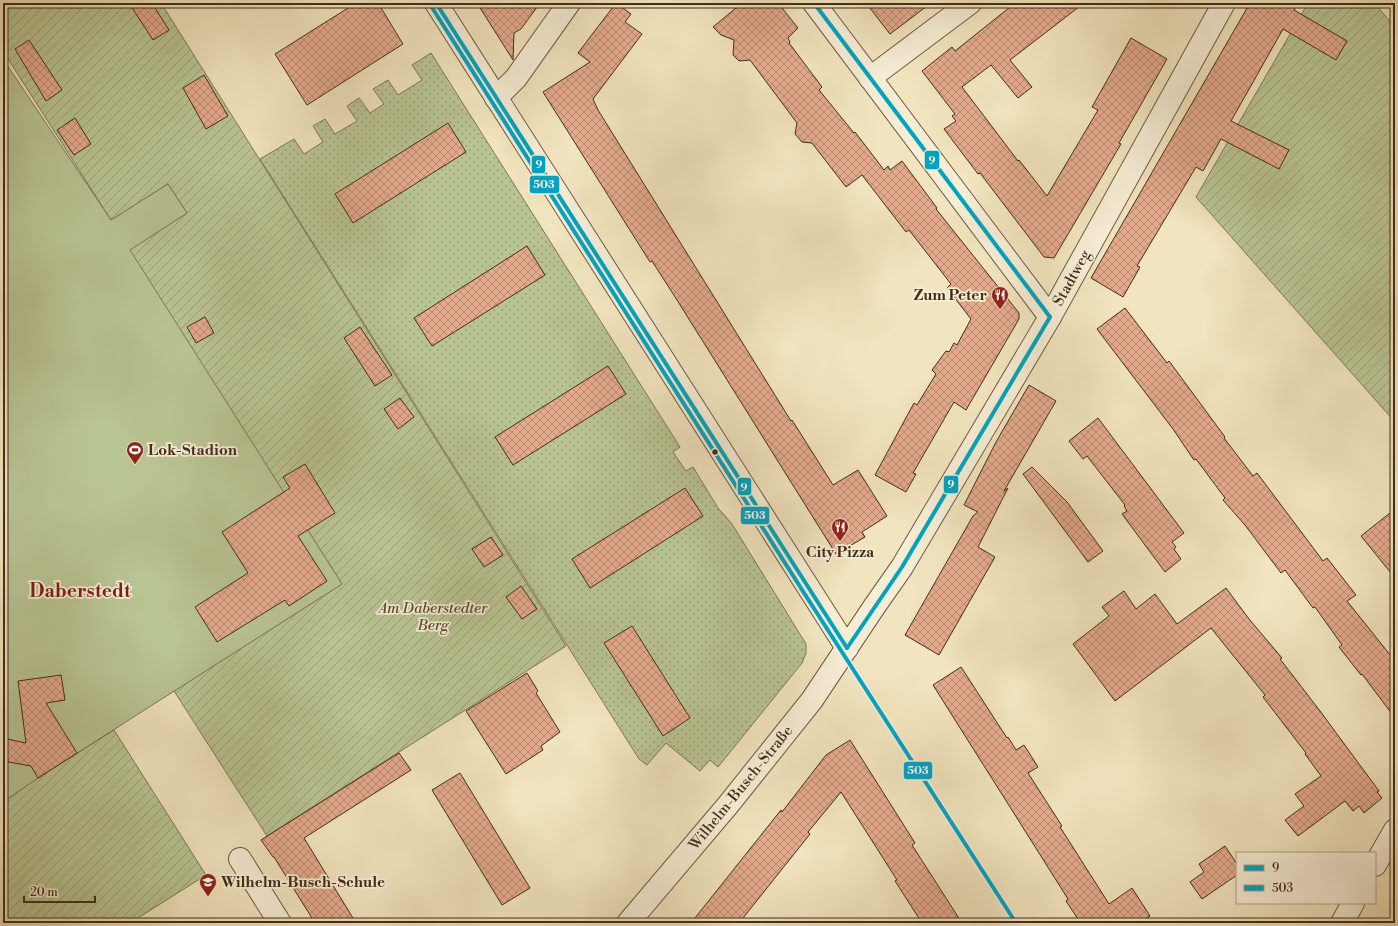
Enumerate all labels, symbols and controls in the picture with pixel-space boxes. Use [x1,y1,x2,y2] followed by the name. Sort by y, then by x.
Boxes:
[924,150,940,170] line badge: 9
[929,154,936,168] text: 9
[531,155,546,174] line badge: 9
[536,158,543,172] text: 9
[529,175,560,194] line badge: 503
[533,178,555,192] text: 503
[1049,246,1095,309] street label: Stadtweg
[990,285,1010,310] restaurant icon: Zum Peter
[914,286,987,305] place label: Zum Peter
[125,440,145,465] sports icon: Lok-Stadion
[148,441,238,460] place label: Lok-Stadion
[710,447,720,457] unlabelled marker
[943,475,959,494] line badge: 9
[737,477,752,496] line badge: 9
[948,478,955,492] text: 9
[741,481,748,495] text: 9
[740,506,770,525] line badge: 503
[744,509,766,523] text: 503
[830,517,850,542] restaurant icon: City Pizza
[806,543,875,562] place label: City Pizza
[29,579,131,603] district label: Daberstedt
[377,599,488,635] park label: Am Daberstedter Berg
[684,722,797,855] street label: Wilhelm-Busch-Straße
[903,761,933,780] line badge: 503
[907,764,929,778] text: 503
[1236,852,1376,904] legend
[1272,861,1279,876] text: 9
[198,872,218,897] school or university icon: Wilhelm-Busch-Schule
[220,873,385,892] place label: Wilhelm-Busch-Schule
[24,878,95,904] scale bar
[1272,881,1294,896] text: 503
[30,885,58,900] text: 20 m

